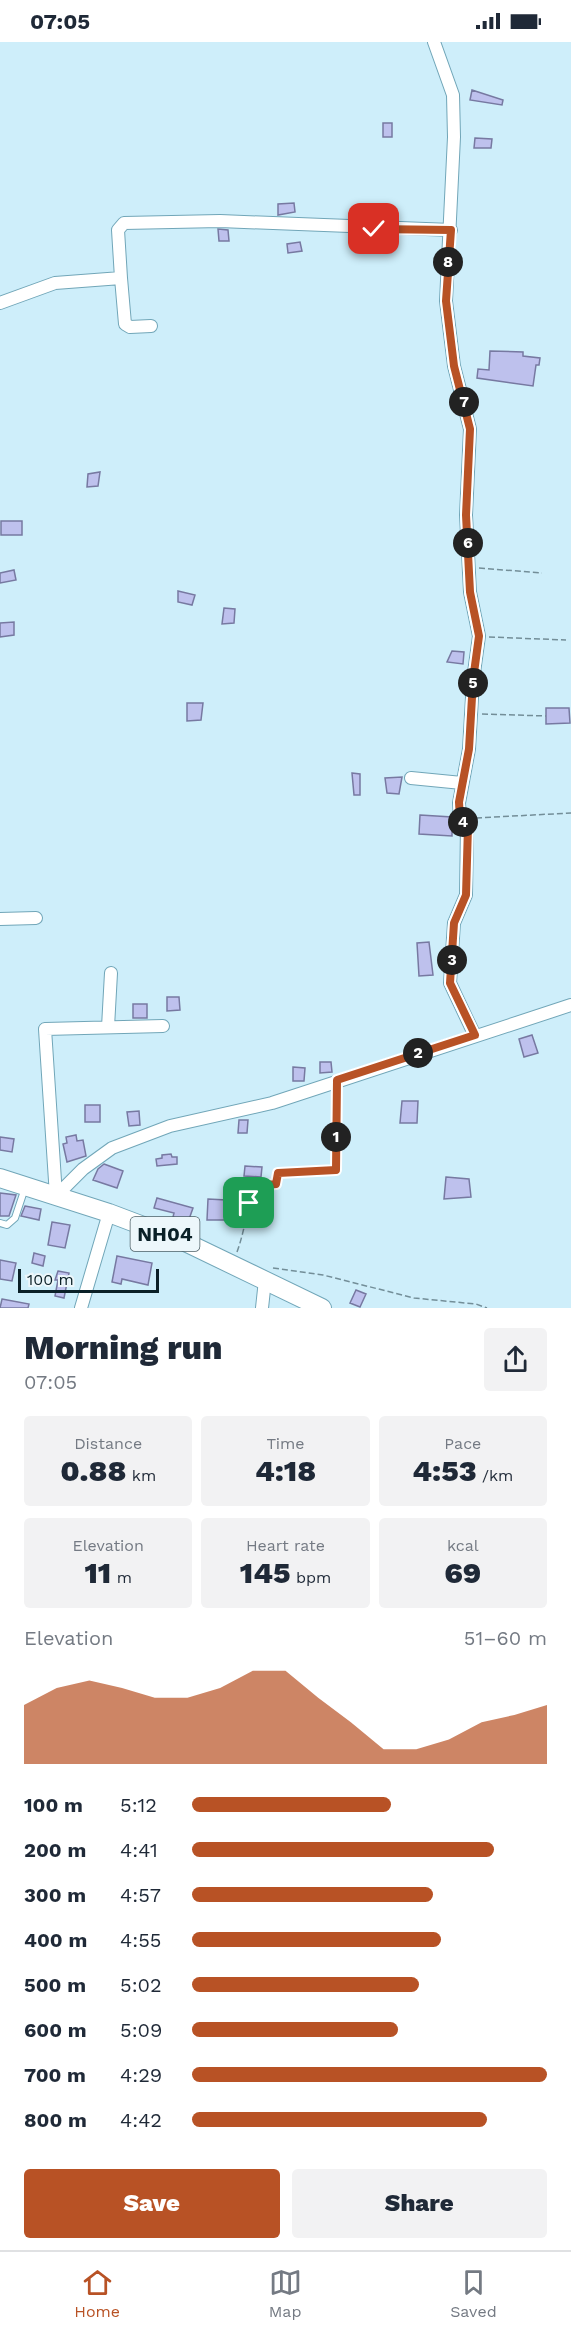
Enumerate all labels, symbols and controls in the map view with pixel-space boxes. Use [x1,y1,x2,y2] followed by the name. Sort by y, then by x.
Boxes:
[30,9,90,34] text: 07:05
[348,203,399,254] pin
[357,212,390,245] icon: check
[433,247,463,277] pin: 8
[443,252,453,271] text: 8
[449,387,479,417] pin: 7
[459,392,469,411] text: 7
[453,528,483,558] pin: 6
[463,533,473,552] text: 6
[458,668,488,698] pin: 5
[468,673,478,692] text: 5
[448,807,478,837] pin: 4
[458,812,468,831] text: 4
[437,945,467,975] pin: 3
[447,950,457,969] text: 3
[403,1038,433,1068] pin: 2
[413,1043,423,1062] text: 2
[321,1122,351,1152] pin: 1
[333,1127,339,1146] text: 1
[223,1177,274,1228] pin
[232,1186,265,1219] icon: arrive
[130,1217,200,1251] road number: NH04
[18,1266,159,1294] scale bar
[27,1270,74,1289] text: 100 m
[24,1328,223,1367] text: Morning run
[484,1328,547,1391] button: share
[24,1370,77,1394] text: 07:05
[74,1434,142,1453] text: Distance
[266,1434,305,1453] text: Time
[444,1434,481,1453] text: Pace
[60,1453,126,1488] text: 0.88
[255,1453,316,1488] text: 4:18
[412,1453,477,1488] text: 4:53
[126,1466,156,1485] text: km
[477,1466,513,1485] text: /km
[72,1536,144,1555] text: Elevation
[246,1536,325,1555] text: Heart rate
[447,1536,479,1555] text: kcal
[84,1555,111,1590] text: 11
[240,1555,290,1590] text: 145
[444,1555,481,1590] text: 69
[111,1568,132,1587] text: m
[290,1568,331,1587] text: bpm
[24,1626,113,1650] text: Elevation
[464,1626,547,1650] text: 51–60 m
[24,1793,83,1817] text: 100 m
[120,1793,157,1817] text: 5:12
[24,1838,86,1862] text: 200 m
[120,1838,158,1862] text: 4:41
[24,1883,86,1907] text: 300 m
[120,1883,161,1907] text: 4:57
[24,1928,87,1952] text: 400 m
[120,1928,161,1952] text: 4:55
[24,1973,86,1997] text: 500 m
[120,1973,162,1997] text: 5:02
[24,2018,87,2042] text: 600 m
[120,2018,162,2042] text: 5:09
[24,2063,86,2087] text: 700 m
[120,2063,162,2087] text: 4:29
[24,2108,87,2132] text: 800 m
[120,2108,162,2132] text: 4:42
[24,2169,280,2238] button: Save
[292,2169,547,2238] button: Share
[74,2266,120,2321] tab: Home
[269,2266,302,2321] tab: Map
[450,2266,497,2321] tab: Saved

